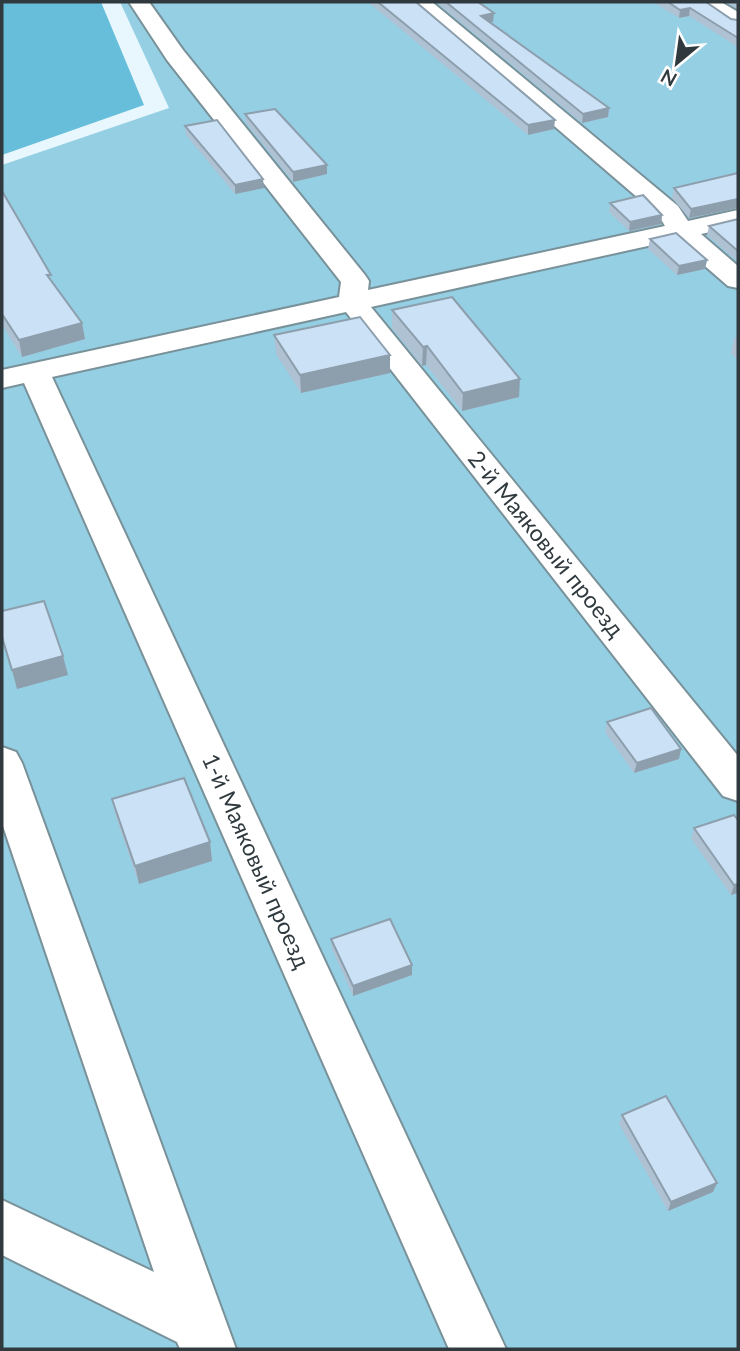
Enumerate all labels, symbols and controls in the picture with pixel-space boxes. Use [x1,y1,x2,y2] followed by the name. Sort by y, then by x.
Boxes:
[642,28,712,98] north arrow
[657,65,680,92] text: N
[463,444,631,642] street label: 2-й Маяковый проезд
[197,749,317,972] street label: 1-й Маяковый проезд

